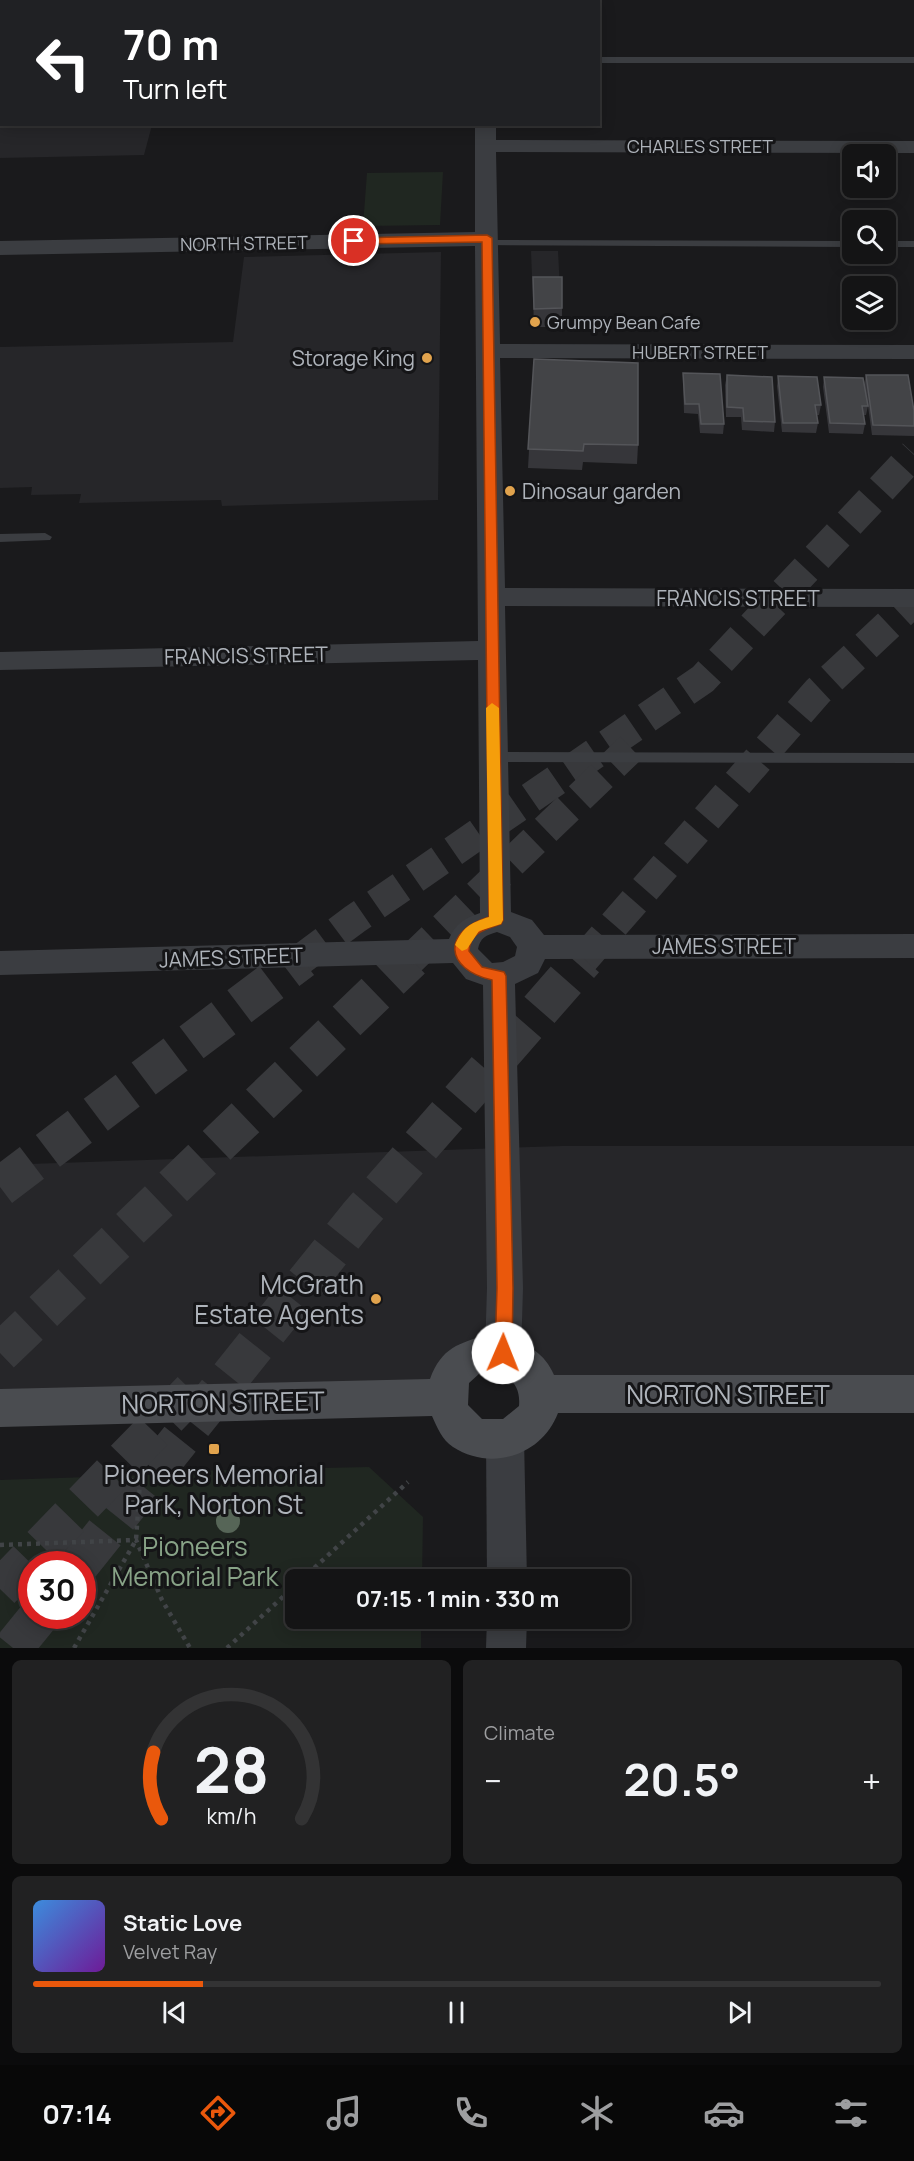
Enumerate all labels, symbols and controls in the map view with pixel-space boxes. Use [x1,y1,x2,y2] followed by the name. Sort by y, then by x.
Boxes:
[123,15,219,73] text: 70 m
[24,24,102,102] icon: left
[123,70,227,107] text: Turn left
[627,134,773,158] street label: CHARLES STREET
[842,144,896,330] map controls
[842,144,896,198] button: sound
[842,210,896,264] button: search
[328,215,379,266] pin
[337,224,370,257] icon: arrive
[180,230,308,256] street label: NORTH STREET
[842,276,896,330] button: layers
[547,310,701,334] place label: Grumpy Bean Cafe
[528,315,542,329] marker: Grumpy Bean Cafe
[632,340,768,364] street label: HUBERT STREET
[292,344,415,372] place label: Storage King
[420,351,434,365] marker: Storage King
[522,477,681,505] place label: Dinosaur garden
[503,484,517,498] marker: Dinosaur garden
[656,584,820,612] street label: FRANCIS STREET
[164,640,329,670] street label: FRANCIS STREET
[652,932,796,960] street label: JAMES STREET
[159,940,304,974] street label: JAMES STREET
[194,1266,364,1332] place label: McGrath Estate Agents
[369,1292,383,1306] marker: McGrath Estate Agents
[471,1321,535,1385] position arrow
[626,1376,830,1412] street label: NORTON STREET
[121,1382,325,1422] street label: NORTON STREET
[207,1442,221,1456] marker: Pioneers Memorial Park, Norton St
[104,1456,324,1522] place label: Pioneers Memorial Park, Norton St
[112,1528,280,1594] park label: Pioneers Memorial Park
[18,1551,96,1629] speed limit sign: 30
[356,1584,559,1614] text: 07:15 · 1 min · 330 m
[484,1719,555,1746] text: Climate
[194,1726,269,1812] text: 28
[624,1748,740,1810] text: 20.5°
[484,1758,502,1803] text: −
[862,1758,881,1803] text: +
[207,1801,256,1830] text: km/h
[123,1908,242,1938] text: Static Love
[123,1938,217,1965] text: Velvet Ray
[158,1996,191,2029] icon: previous
[440,1996,473,2029] icon: pause
[723,1996,756,2029] icon: next
[197,2092,239,2134] icon: directions
[323,2092,365,2134] icon: music
[450,2092,492,2134] icon: phone
[576,2092,618,2134] icon: climate
[703,2092,745,2134] icon: car
[830,2092,872,2134] icon: filters
[42,2095,112,2132] text: 07:14

